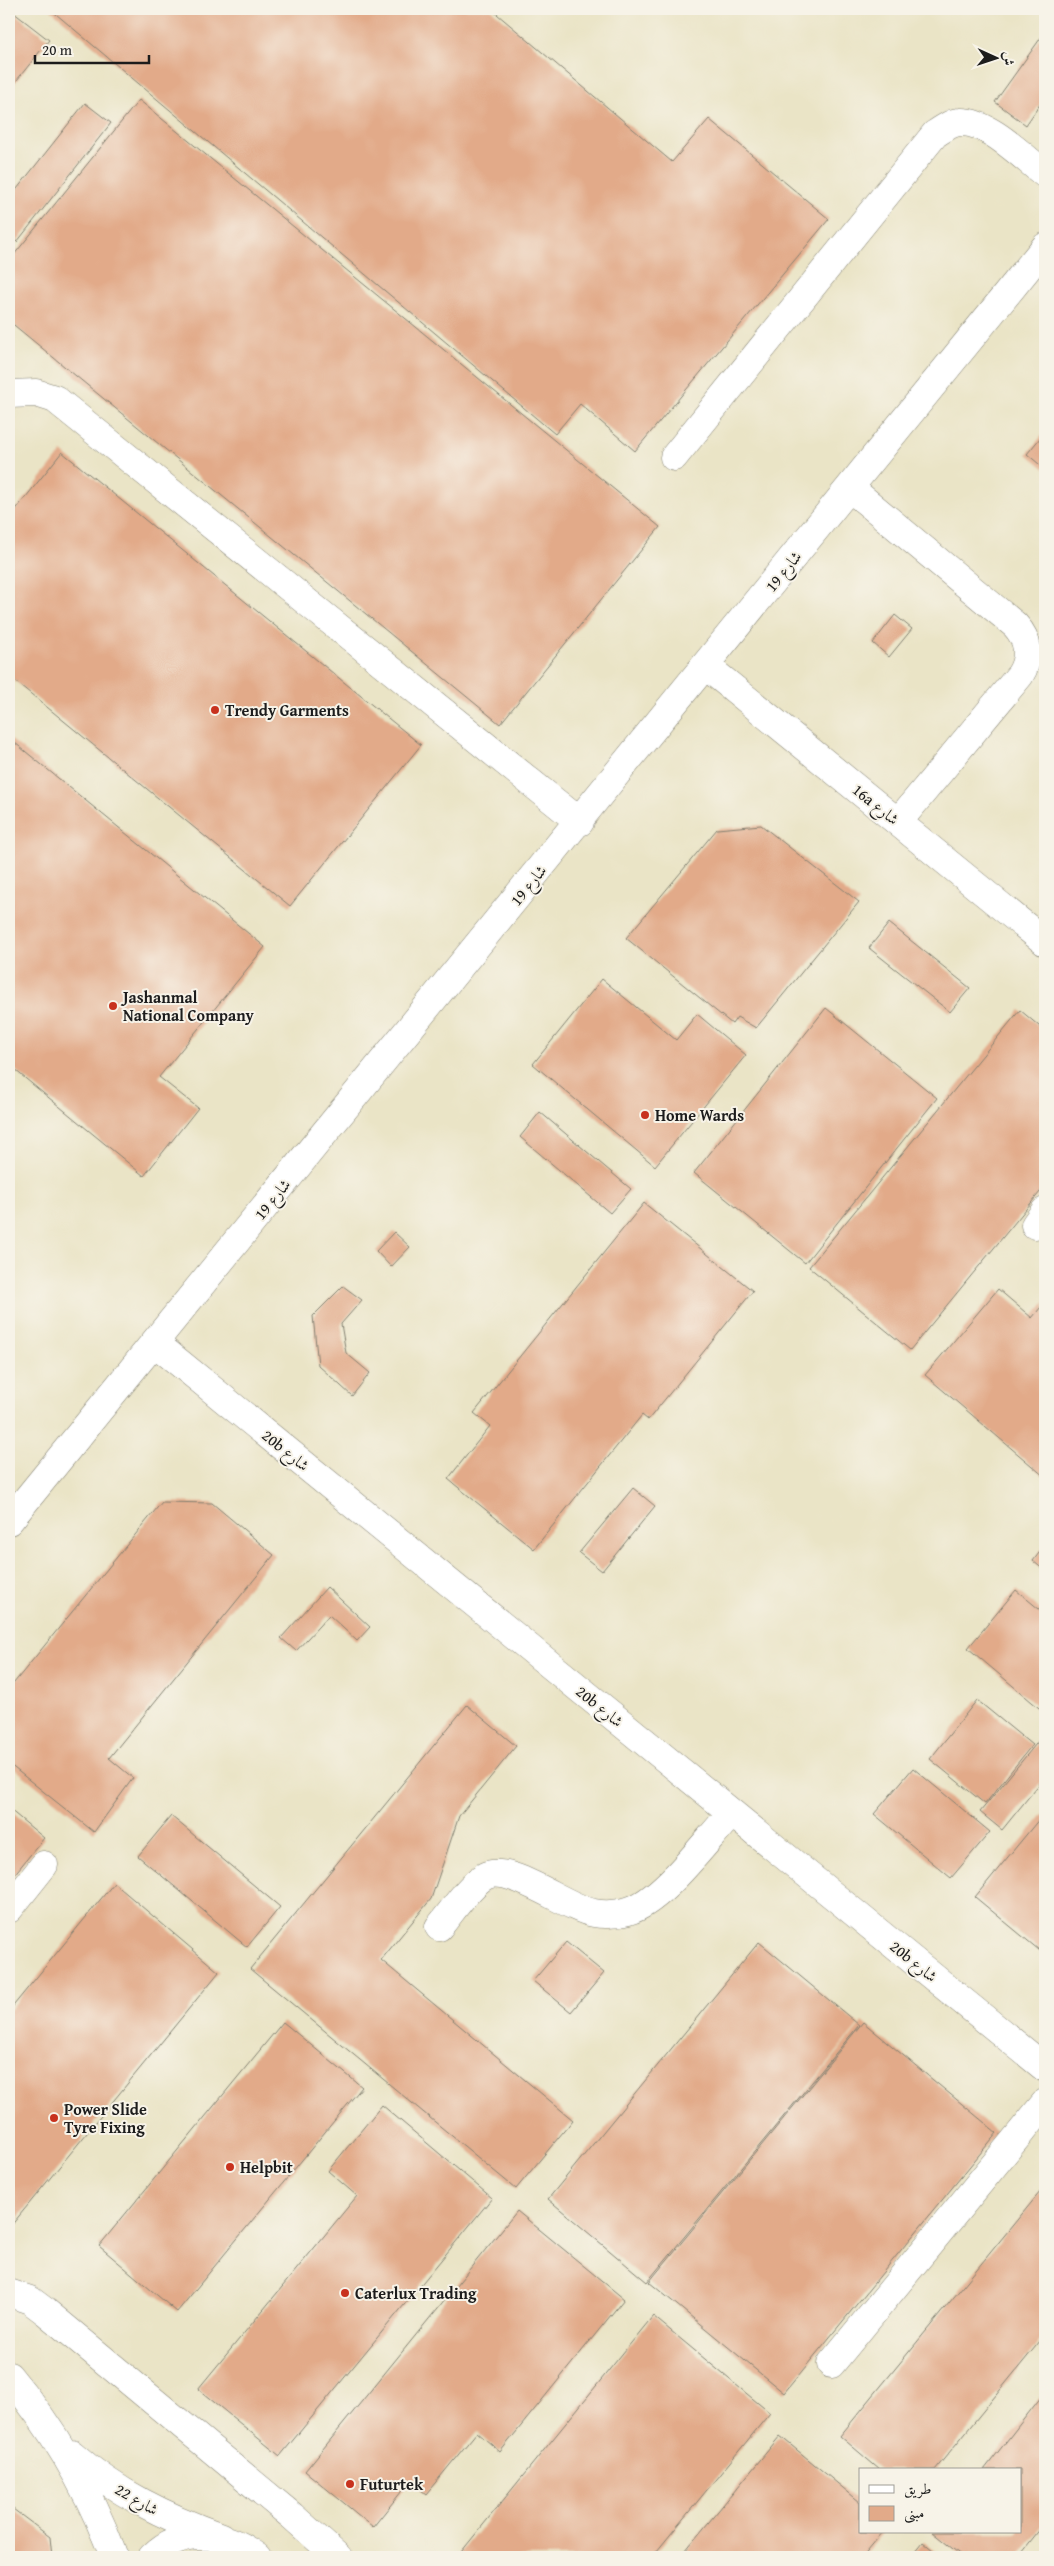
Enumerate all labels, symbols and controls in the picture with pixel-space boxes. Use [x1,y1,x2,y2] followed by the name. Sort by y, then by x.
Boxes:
[35,32,149,64] scale bar
[972,32,1022,82] north arrow
[42,39,73,60] text: 20 m
[999,51,1019,66] text: ش
[759,545,809,598] street label: شارع 19
[225,698,349,722] place label: Trendy Garments
[209,704,221,716] marker: Trendy Garments
[846,778,905,832] street label: 16a شارع
[504,859,554,912] street label: شارع 19
[120,985,255,1027] place label: Jashanmal National Company
[107,1000,119,1012] marker: Jashanmal National Company
[655,1103,744,1127] place label: Home Wards
[639,1109,651,1121] marker: Home Wards
[248,1173,298,1226] street label: شارع 19
[256,1423,315,1478] street label: 20b شارع
[570,1679,629,1734] street label: 20b شارع
[884,1934,943,1989] street label: 20b شارع
[64,2097,147,2139] place label: Power Slide Tyre Fixing
[48,2112,60,2124] marker: Power Slide Tyre Fixing
[240,2155,293,2179] place label: Helpbit
[224,2161,236,2173] marker: Helpbit
[355,2281,477,2305] place label: Caterlux Trading
[339,2287,351,2299] marker: Caterlux Trading
[859,2468,1022,2534] legend
[360,2472,424,2496] place label: Futurtek
[110,2477,163,2523] street label: شارع 22
[344,2478,356,2490] marker: Futurtek
[904,2478,931,2499] text: طريق
[904,2502,924,2524] text: مبنى

